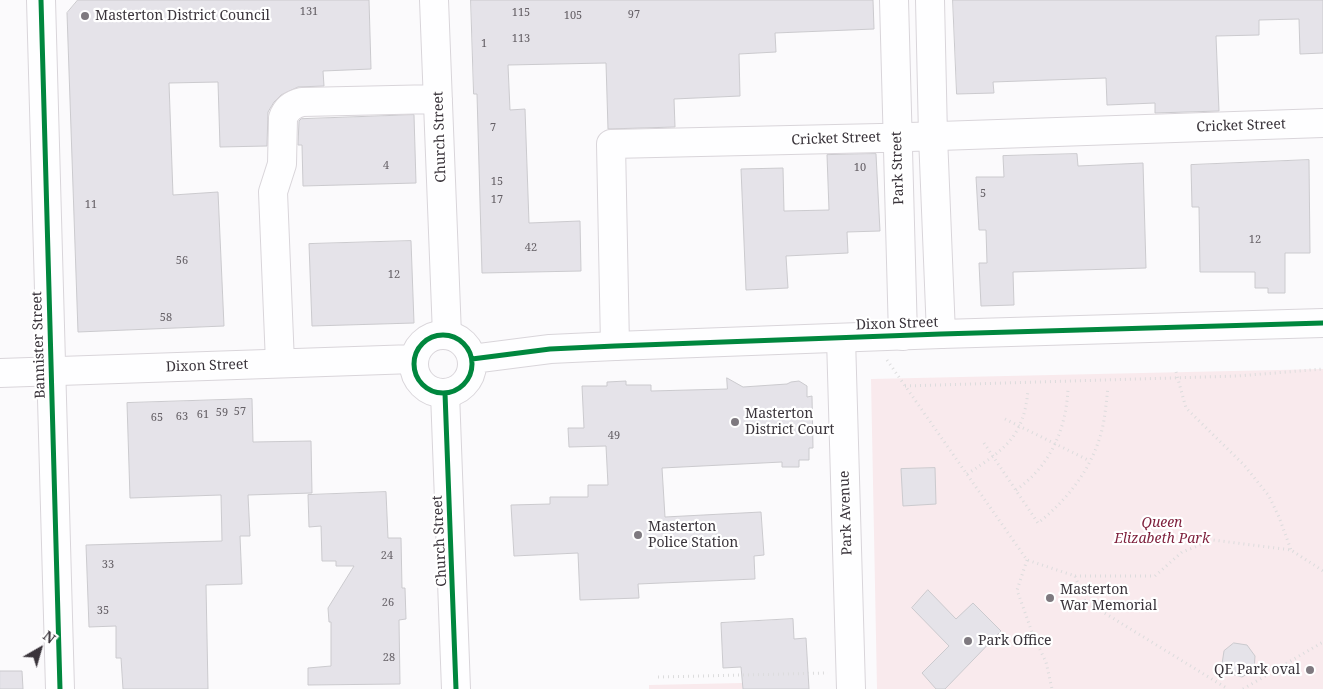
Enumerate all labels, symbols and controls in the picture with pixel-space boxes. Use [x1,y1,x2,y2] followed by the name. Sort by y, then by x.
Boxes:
[300,5,318,19] house number: 131
[512,6,530,20] house number: 115
[95,8,270,24] place label: Masterton District Council
[628,8,640,22] house number: 97
[564,9,582,23] house number: 105
[79,10,91,22] marker: Masterton District Council
[512,32,530,46] house number: 113
[481,37,487,51] house number: 1
[430,91,450,183] street label: Church Street
[1196,116,1286,136] street label: Cricket Street
[490,121,496,135] house number: 7
[791,129,881,149] street label: Cricket Street
[888,131,908,205] street label: Park Street
[383,159,389,173] house number: 4
[854,161,866,175] house number: 10
[491,175,503,189] house number: 15
[980,187,986,201] house number: 5
[491,193,503,207] house number: 17
[85,198,97,212] house number: 11
[1249,233,1261,247] house number: 12
[525,241,537,255] house number: 42
[176,254,188,268] house number: 56
[388,268,400,282] house number: 12
[29,291,49,399] street label: Bannister Street
[160,311,172,325] house number: 58
[855,314,939,334] street label: Dixon Street
[165,356,249,376] street label: Dixon Street
[234,405,246,419] house number: 57
[216,406,228,420] house number: 59
[745,406,835,438] place label: Masterton District Court
[197,408,209,422] house number: 61
[176,410,188,424] house number: 63
[151,411,163,425] house number: 65
[729,416,741,428] marker: Masterton District Court
[608,429,620,443] house number: 49
[836,470,856,556] street label: Park Avenue
[429,495,451,587] street label: Church Street
[1114,515,1210,548] park label: Queen Elizabeth Park
[648,519,738,552] place label: Masterton Police Station
[632,529,644,541] marker: Masterton Police Station
[381,549,393,563] house number: 24
[102,558,114,572] house number: 33
[1060,582,1157,614] place label: Masterton War Memorial
[1044,592,1056,604] marker: Masterton War Memorial
[382,596,394,610] house number: 26
[97,604,109,618] house number: 35
[15,624,65,674] north arrow
[39,626,60,648] text: N
[978,633,1052,649] place label: Park Office
[962,635,974,647] marker: Park Office
[383,651,395,665] house number: 28
[1214,662,1300,678] place label: QE Park oval
[1304,664,1316,676] marker: QE Park oval

